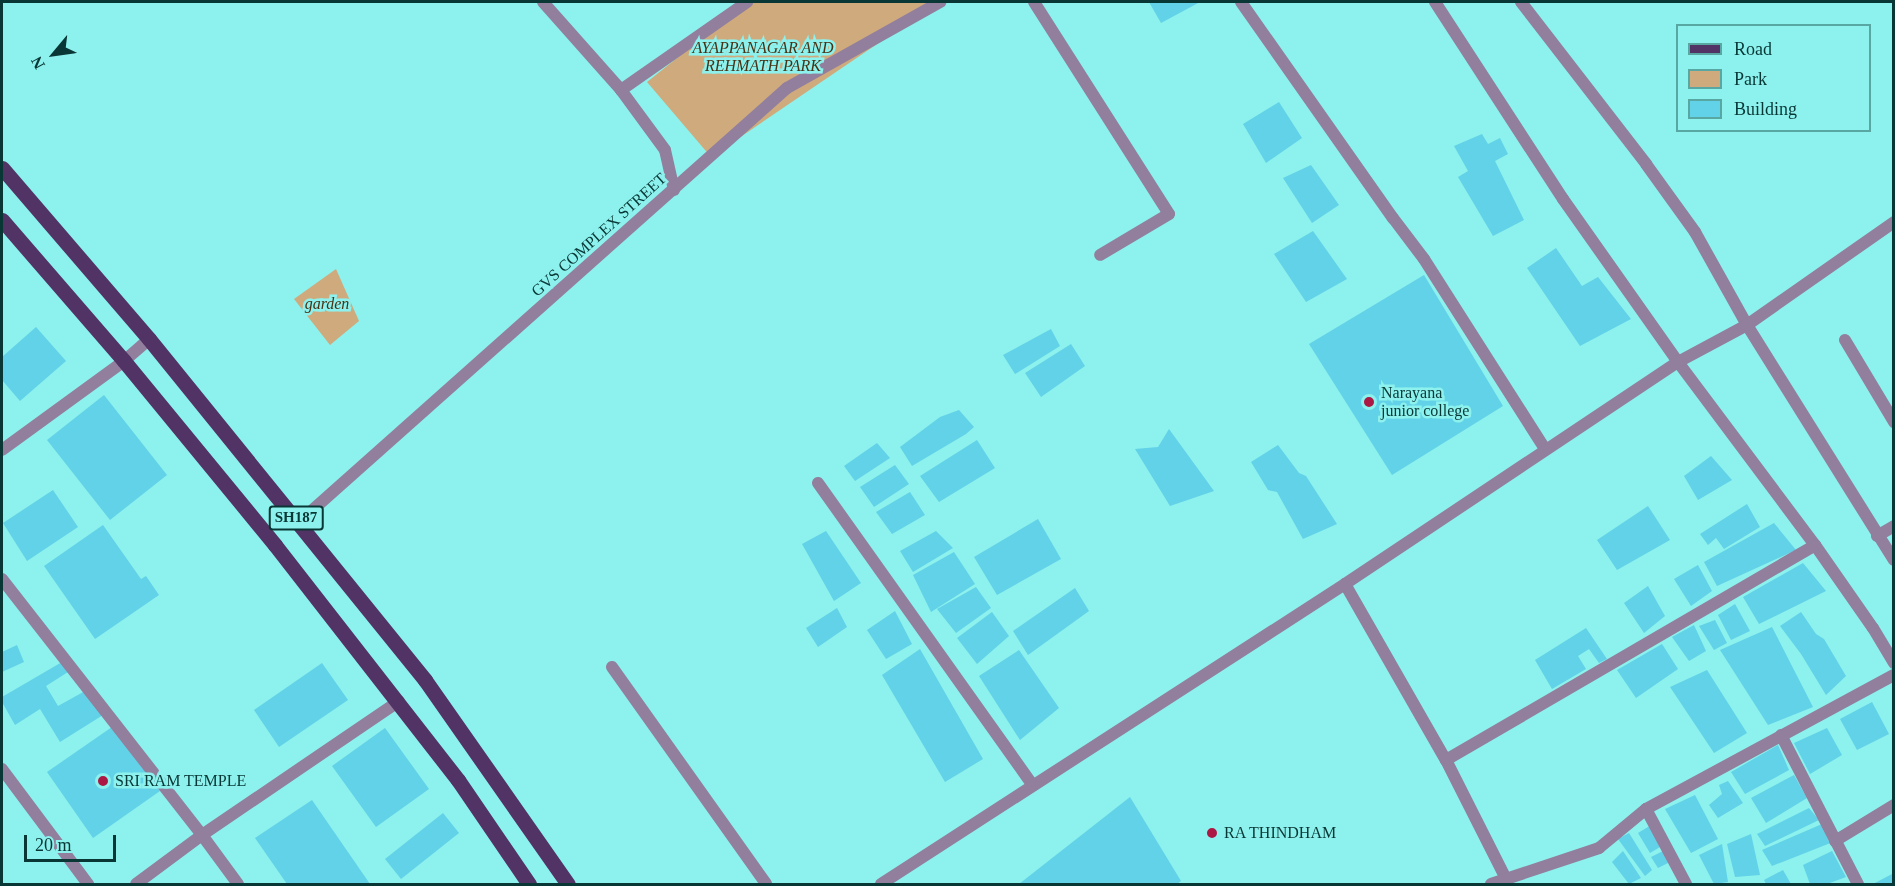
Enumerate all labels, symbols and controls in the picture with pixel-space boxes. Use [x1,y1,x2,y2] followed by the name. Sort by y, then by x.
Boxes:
[24,24,84,84] north arrow
[1676,24,1871,132] legend
[692,38,834,76] park label: AYAPPANAGAR AND REHMATH PARK
[1734,39,1772,59] text: Road
[28,54,48,72] text: N
[1734,69,1767,89] text: Park
[1734,99,1797,119] text: Building
[528,169,670,301] street label: GVS COMPLEX STREET
[305,294,349,314] park label: garden
[1381,383,1469,421] place label: Narayana junior college
[1362,395,1376,409] marker: Narayana junior college
[268,506,324,530] road number: SH187
[115,771,247,791] place label: SRI RAM TEMPLE
[96,774,110,788] marker: SRI RAM TEMPLE
[27,823,118,861] scale bar
[1224,823,1337,843] place label: RA THINDHAM
[1205,826,1219,840] marker: RA THINDHAM
[35,835,72,855] text: 20 m

